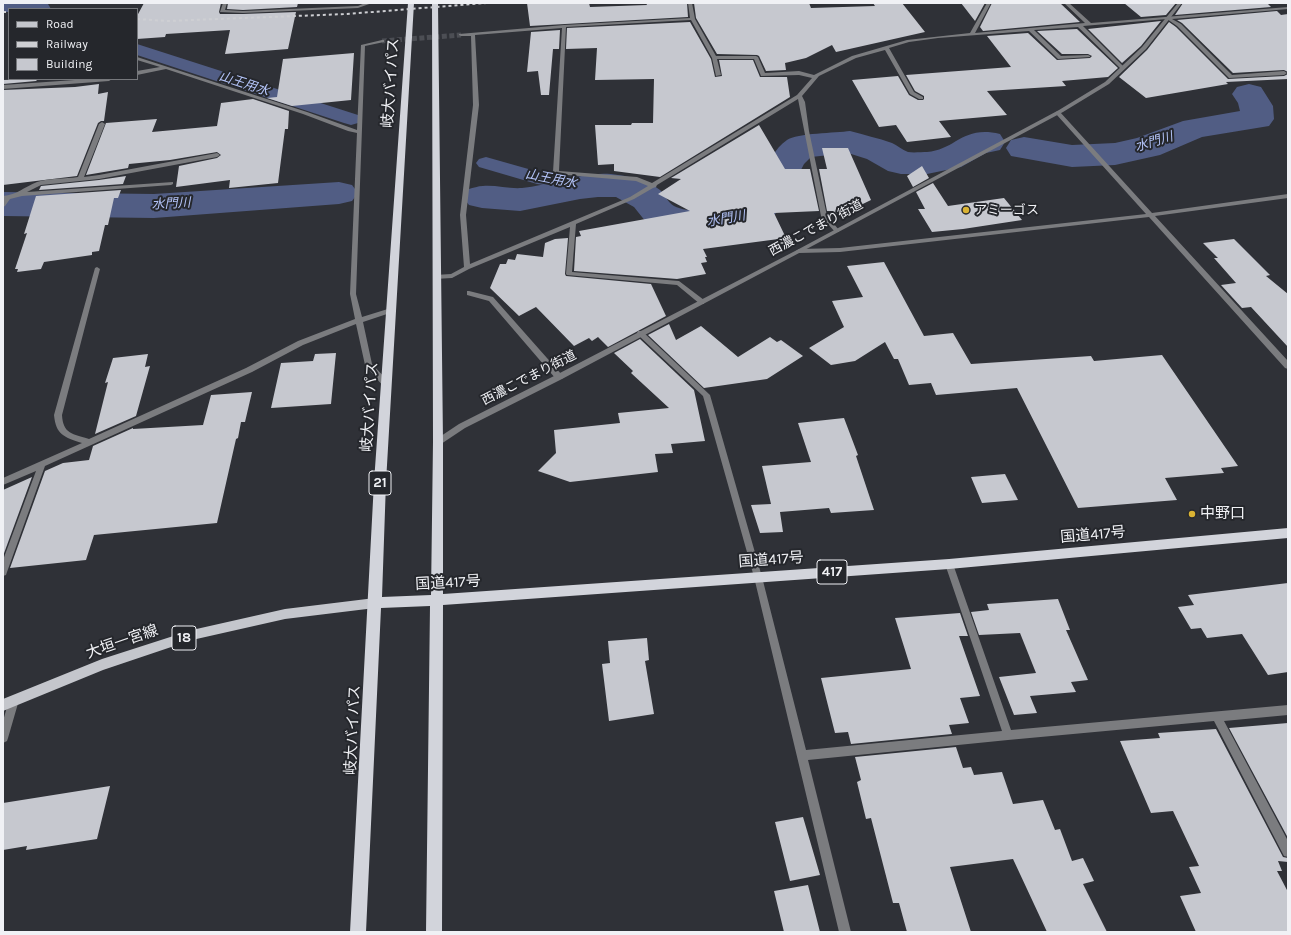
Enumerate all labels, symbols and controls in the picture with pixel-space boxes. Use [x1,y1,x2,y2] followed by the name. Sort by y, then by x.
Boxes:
[8,8,138,80] legend
[46,17,74,31] text: Road
[46,37,88,51] text: Railway
[379,37,403,129] street label: 岐大バイパス
[46,57,92,71] text: Building
[217,69,271,99] water label: 山王用水
[1133,129,1175,155] water label: 水門川
[524,166,578,192] water label: 山王用水
[151,195,191,213] water label: 水門川
[766,197,866,259] street label: 西濃こでまり街道
[974,202,1039,218] place label: アミーゴス
[961,205,971,215] marker: アミーゴス
[705,208,747,230] water label: 水門川
[479,347,579,409] street label: 西濃こでまり街道
[358,361,382,453] street label: 岐大バイパス
[369,471,391,495] road number: 21
[1200,505,1245,523] place label: 中野口
[1187,509,1197,519] marker: 中野口
[1060,523,1126,547] street label: 国道417号
[738,549,804,571] street label: 国道417号
[817,560,847,584] road number: 417
[415,572,481,594] street label: 国道417号
[84,621,160,663] street label: 大垣一宮線
[172,626,196,650] road number: 18
[342,685,364,775] street label: 岐大バイパス

